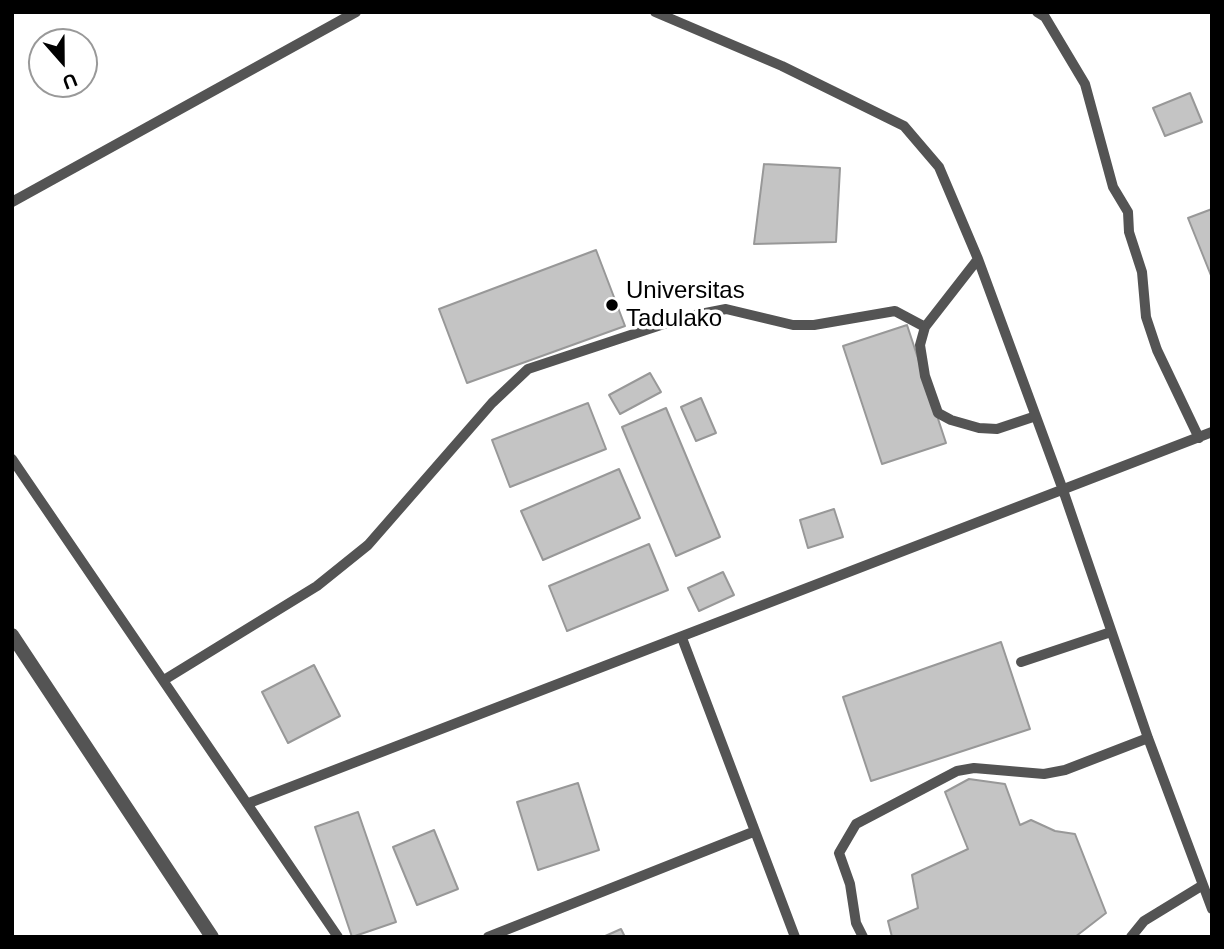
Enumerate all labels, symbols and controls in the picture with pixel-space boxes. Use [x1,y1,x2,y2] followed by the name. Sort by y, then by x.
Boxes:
[28,28,98,98] north arrow
[60,69,80,93] text: U
[626,277,745,333] place label: Universitas Tadulako
[604,297,620,313] marker: Universitas Tadulako

